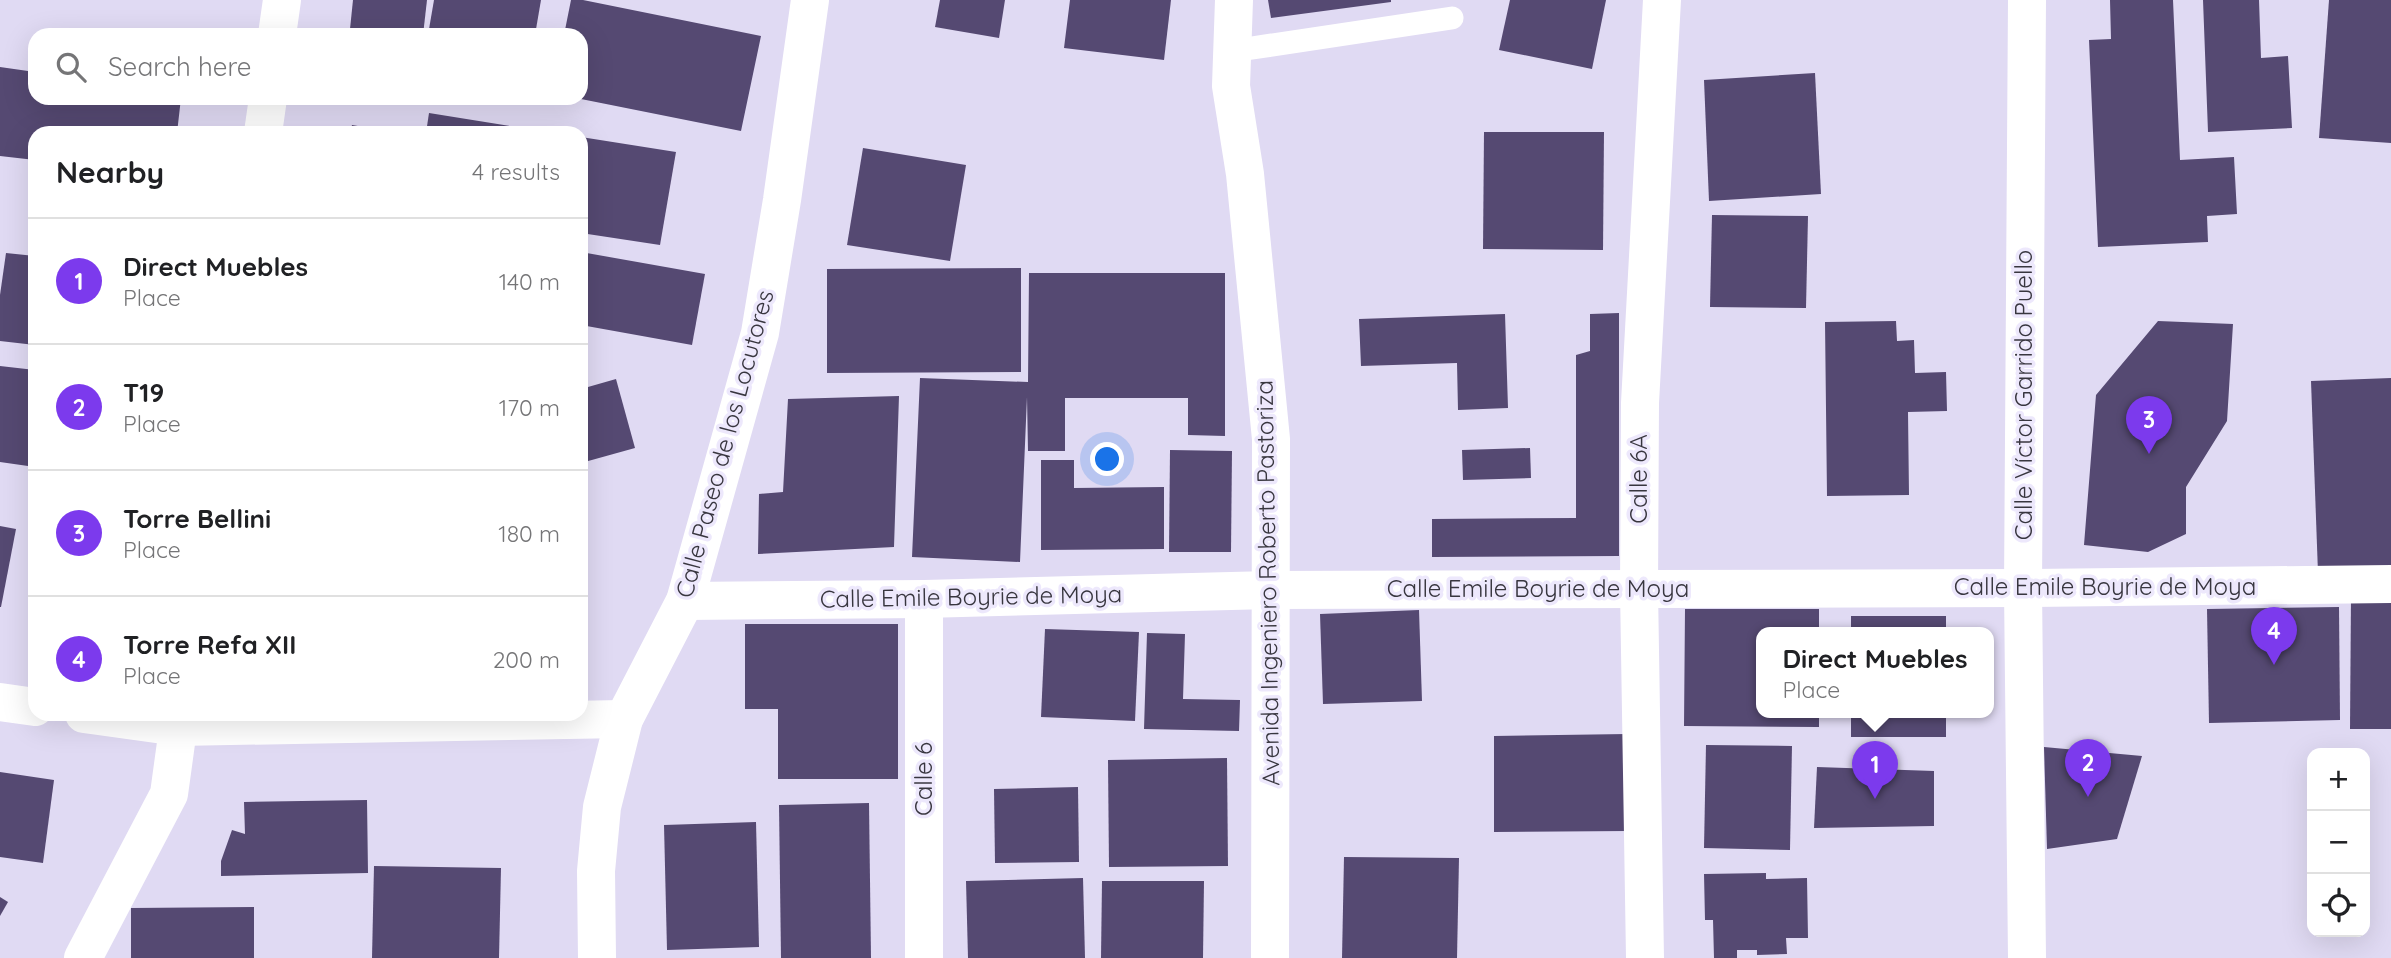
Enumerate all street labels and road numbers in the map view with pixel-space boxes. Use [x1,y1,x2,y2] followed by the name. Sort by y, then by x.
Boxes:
[2008,250,2038,540] street label: Calle Víctor Garrido Puello
[668,287,780,601] street label: Calle Paseo de los Locutores
[1248,380,1286,786] street label: Avenida Ingeniero Roberto Pastoriza
[1623,434,1653,524] street label: Calle 6A
[1954,571,2256,601] street label: Calle Emile Boyrie de Moya
[1387,573,1689,603] street label: Calle Emile Boyrie de Moya
[819,578,1123,614] street label: Calle Emile Boyrie de Moya
[908,742,938,816] street label: Calle 6

